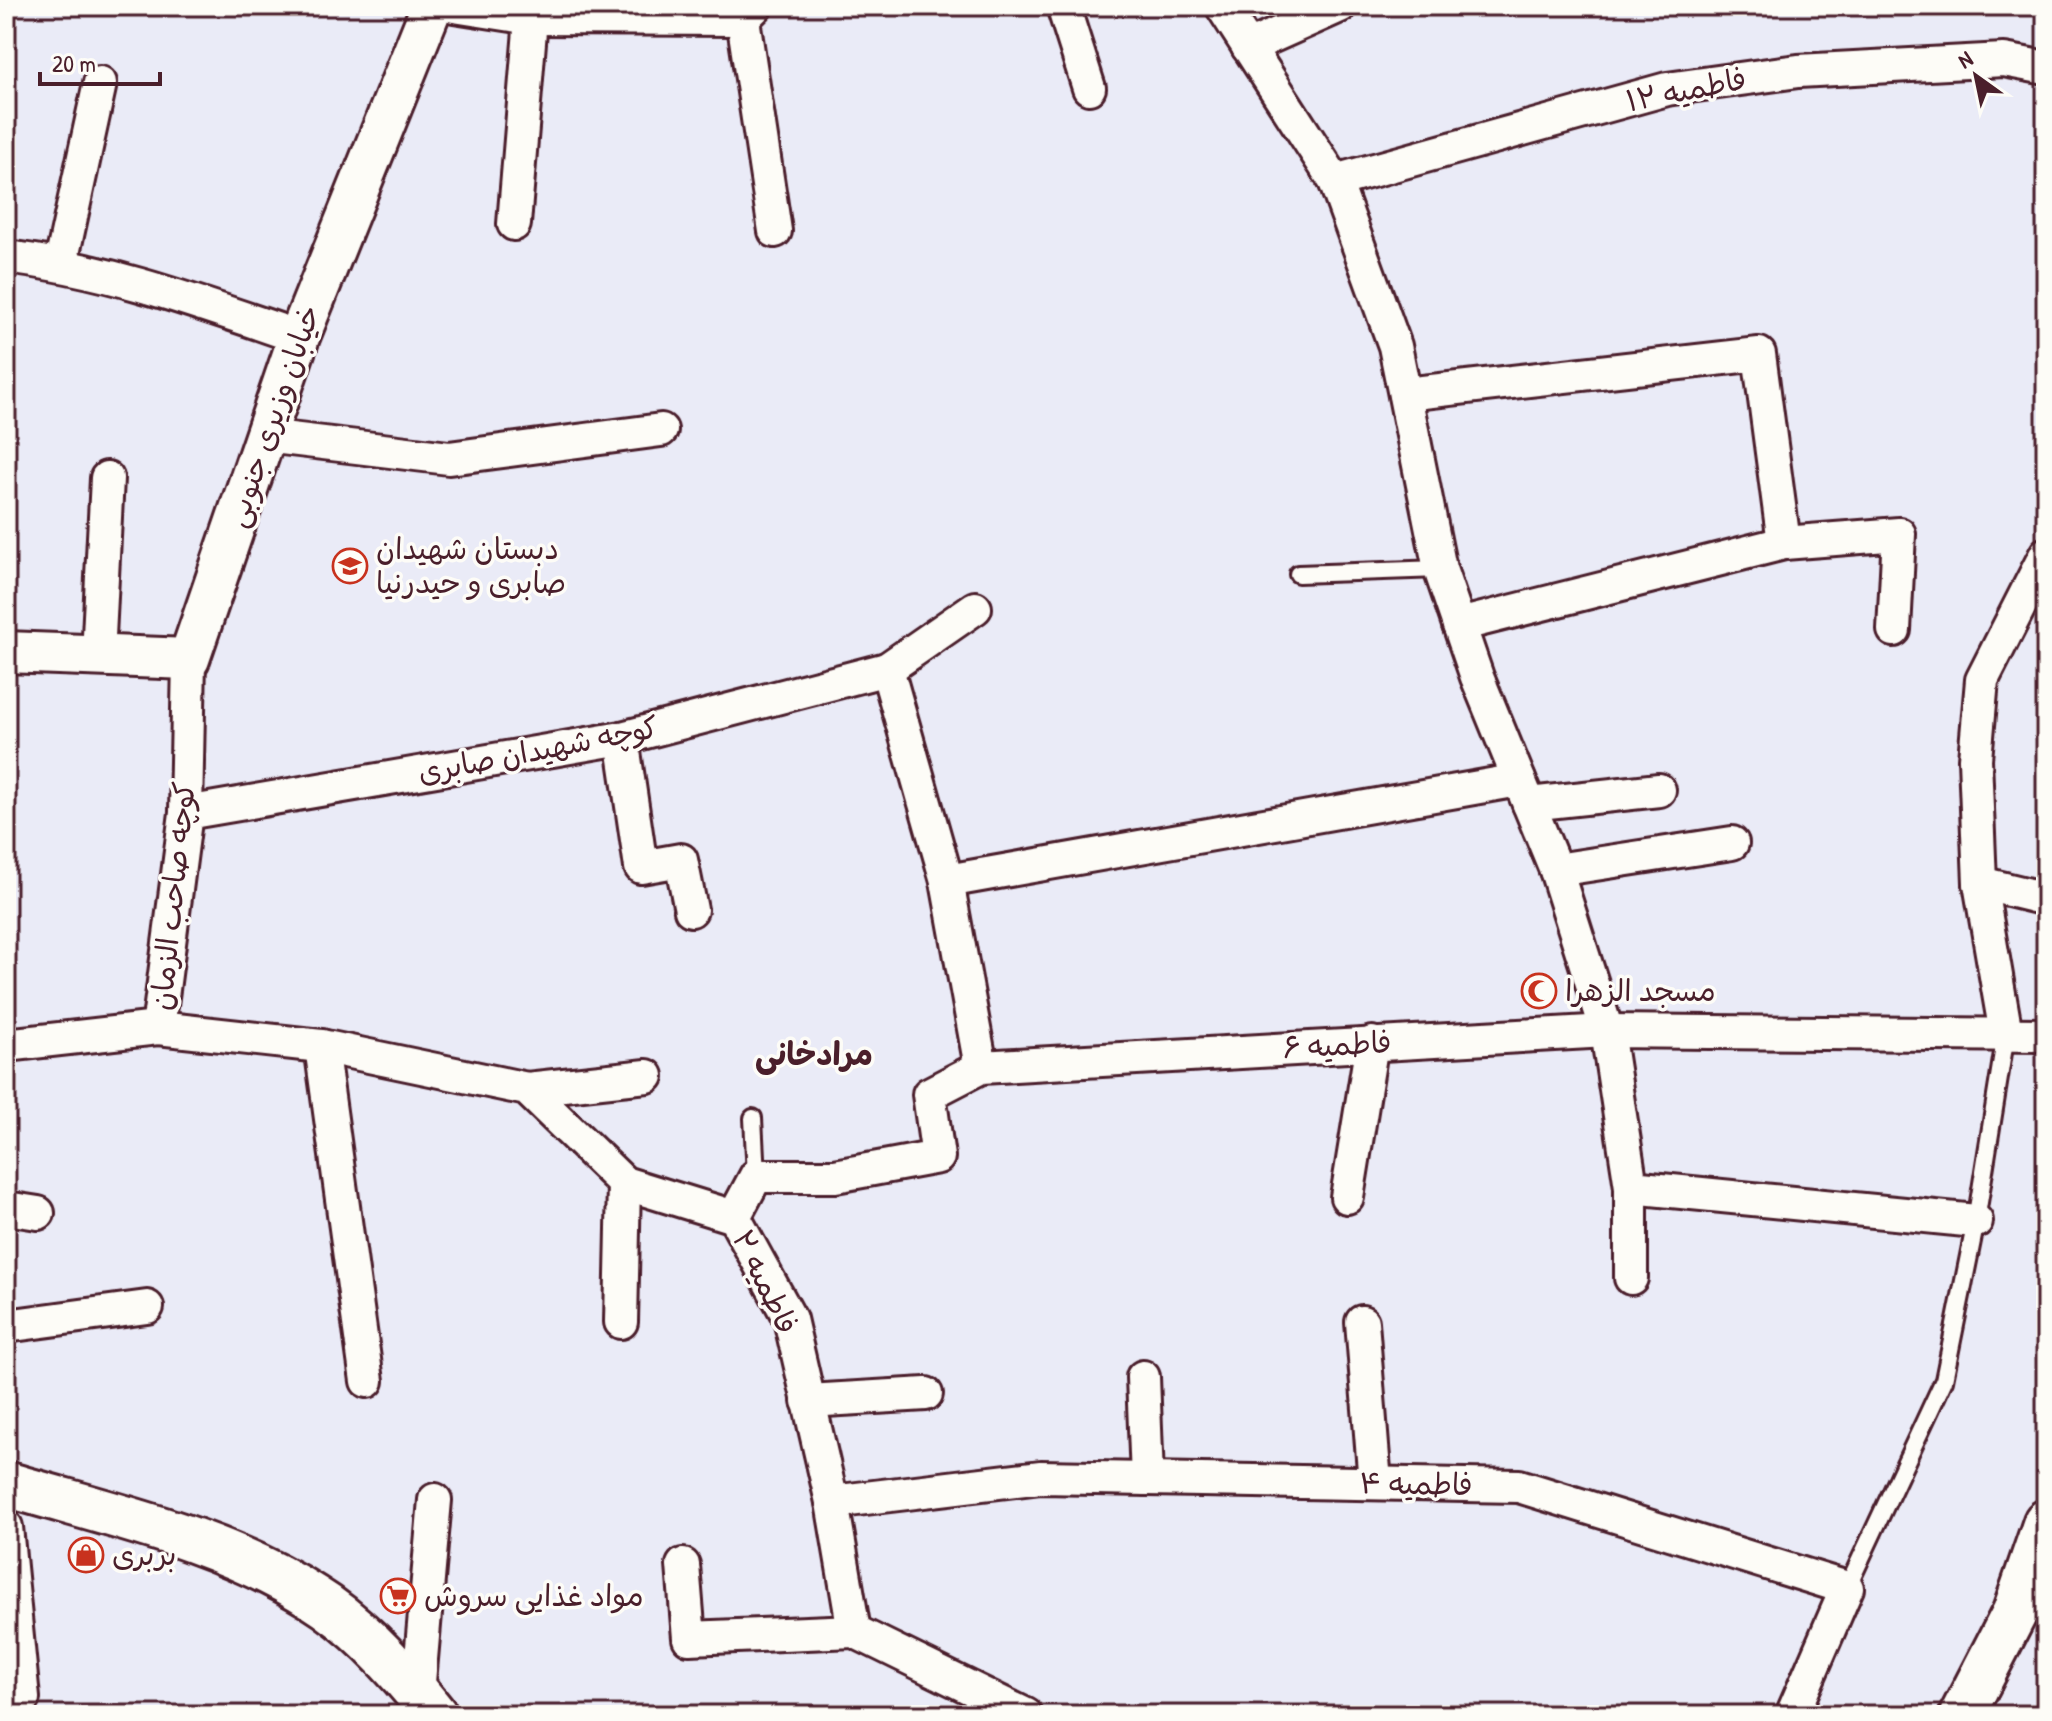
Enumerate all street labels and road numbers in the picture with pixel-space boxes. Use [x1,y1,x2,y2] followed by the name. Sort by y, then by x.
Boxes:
[1622,58,1749,120] street label: فاطمیه ۱۲
[215,299,330,532] street label: خیابان وزیری جنوبی
[414,706,661,792] street label: کوچه شهیدان صابری
[140,780,204,1012] street label: کوچه صاحب الزمان
[1282,1021,1392,1067] street label: فاطمیه ۶
[724,1223,808,1340] street label: فاطمیه ۲
[1359,1462,1473,1504] street label: فاطمیه ۴

